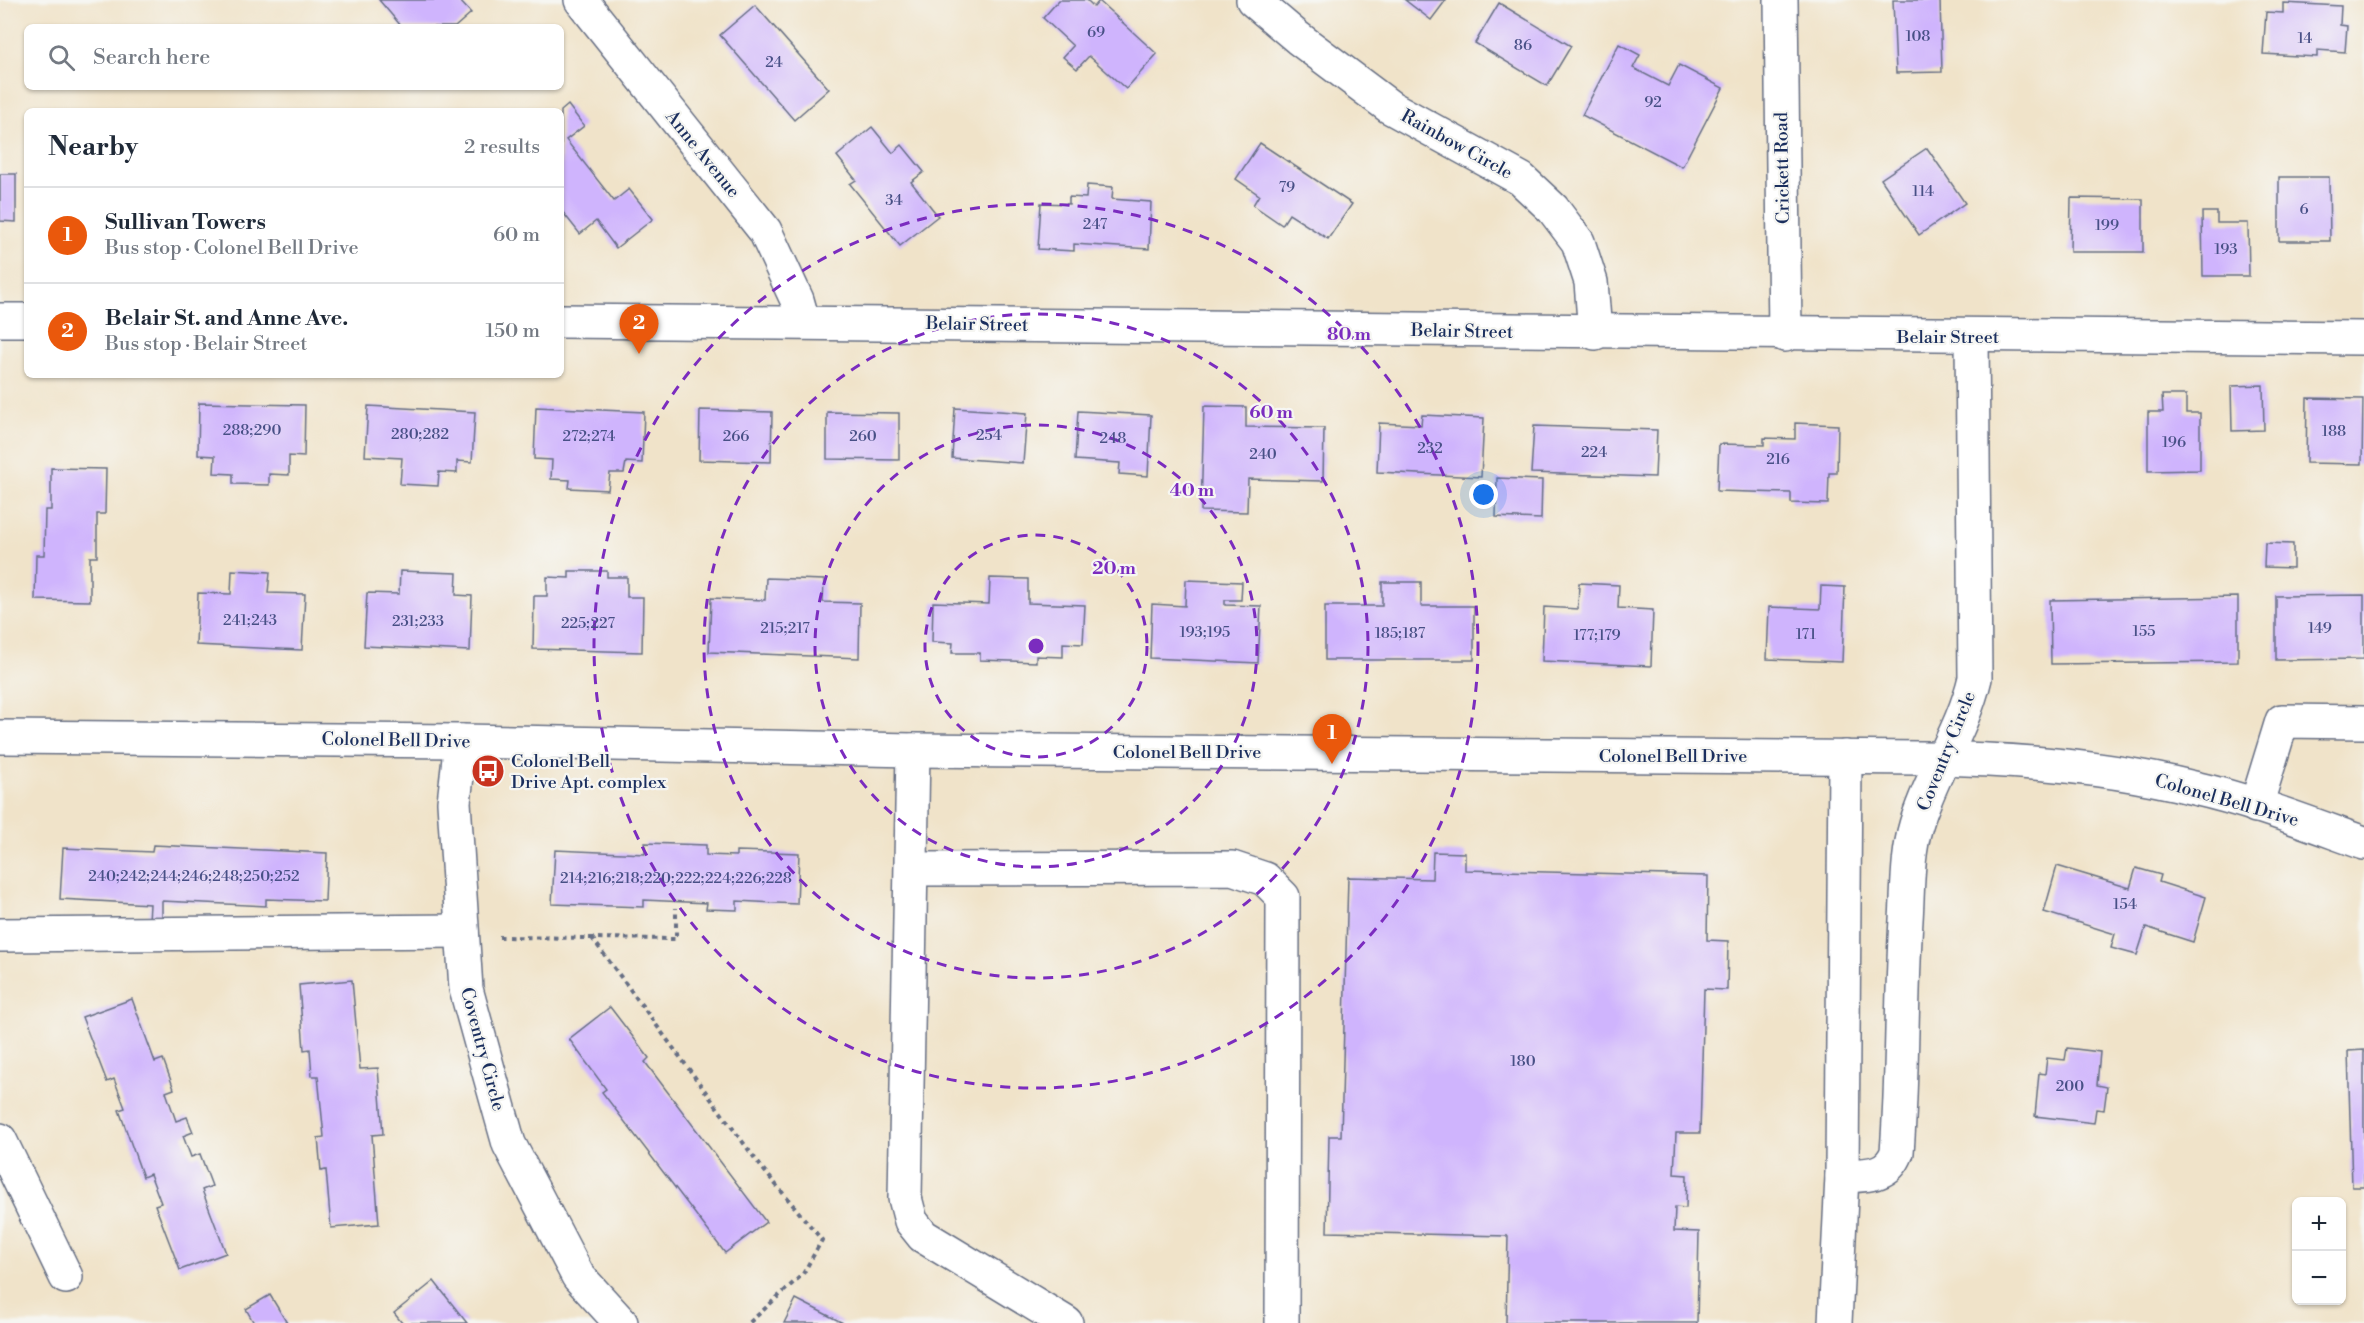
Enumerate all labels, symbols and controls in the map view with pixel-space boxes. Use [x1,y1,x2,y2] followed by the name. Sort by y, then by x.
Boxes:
[1087,23,1105,42] house number: 69
[24,24,564,90] search box
[1905,27,1931,46] house number: 108
[2298,29,2312,48] house number: 14
[1514,36,1532,55] house number: 86
[45,41,78,74] icon: search
[93,44,210,71] text: Search here
[765,53,783,72] house number: 24
[1644,93,1662,112] house number: 92
[1397,104,1517,185] street label: Rainbow Circle
[660,105,745,203] street label: Anne Avenue
[1770,111,1795,224] street label: Crickett Road
[48,131,138,163] text: Nearby
[464,135,540,160] text: 2 results
[1279,178,1295,197] house number: 79
[1912,182,1934,201] house number: 114
[885,191,903,210] house number: 34
[2299,200,2309,219] house number: 6
[105,209,266,236] text: Sullivan Towers
[1083,215,1108,234] house number: 247
[2095,216,2119,235] house number: 199
[63,223,72,248] text: 1
[493,223,540,248] text: 60 m
[105,236,359,261] text: Bus stop · Colonel Bell Drive
[2214,240,2238,259] house number: 193
[620,304,658,354] pin: 2
[105,305,348,332] text: Belair St. and Anne Ave.
[925,312,1029,337] street label: Belair Street
[61,319,74,344] text: 2
[485,319,540,344] text: 150 m
[1410,319,1514,344] street label: Belair Street
[1327,323,1372,346] text: 80 m
[1896,326,2000,349] street label: Belair Street
[105,332,307,357] text: Bus stop · Belair Street
[1249,401,1293,424] text: 60 m
[223,421,281,440] house number: 288;290
[2322,422,2346,441] house number: 188
[391,425,449,444] house number: 280;282
[976,426,1002,445] house number: 254
[563,427,615,446] house number: 272;274
[723,427,749,446] house number: 266
[849,427,877,446] house number: 260
[1100,429,1126,448] house number: 248
[2162,433,2186,452] house number: 196
[1417,439,1443,458] house number: 232
[1581,443,1607,462] house number: 224
[1249,445,1277,464] house number: 240
[1766,450,1790,469] house number: 216
[1170,479,1215,502] text: 40 m
[1469,480,1498,509] your location
[1092,557,1136,580] text: 20 m
[223,611,277,630] house number: 241;243
[392,612,444,631] house number: 231;233
[561,614,616,633] house number: 225;227
[760,619,810,638] house number: 215;217
[2308,619,2332,638] house number: 149
[2133,622,2156,641] house number: 155
[1180,623,1230,642] house number: 193;195
[1375,624,1426,643] house number: 185;187
[1796,625,1817,644] house number: 171
[1573,626,1621,645] house number: 177;179
[1026,636,1046,656] centre of rings
[1912,688,1981,814] street label: Coventry Circle
[1312,714,1352,764] pin: 1
[321,728,471,753] street label: Colonel Bell Drive
[1113,741,1261,764] street label: Colonel Bell Drive
[1599,745,1747,768] street label: Colonel Bell Drive
[511,750,667,794] place label: Colonel Bell Drive Apt. complex
[470,753,506,789] bus stop icon: Colonel Bell Drive Apt. complex
[2152,769,2302,832] street label: Colonel Bell Drive
[88,867,300,886] house number: 240;242;244;246;248;250;252
[560,869,792,888] house number: 214;216;218;220;222;224;226;228
[2113,895,2137,914] house number: 154
[455,985,510,1113] street label: Coventry Circle
[1510,1052,1536,1071] house number: 180
[2056,1077,2084,1096] house number: 200
[2292,1197,2346,1305] map controls
[2292,1197,2346,1251] button: +
[2292,1251,2346,1305] button: −

